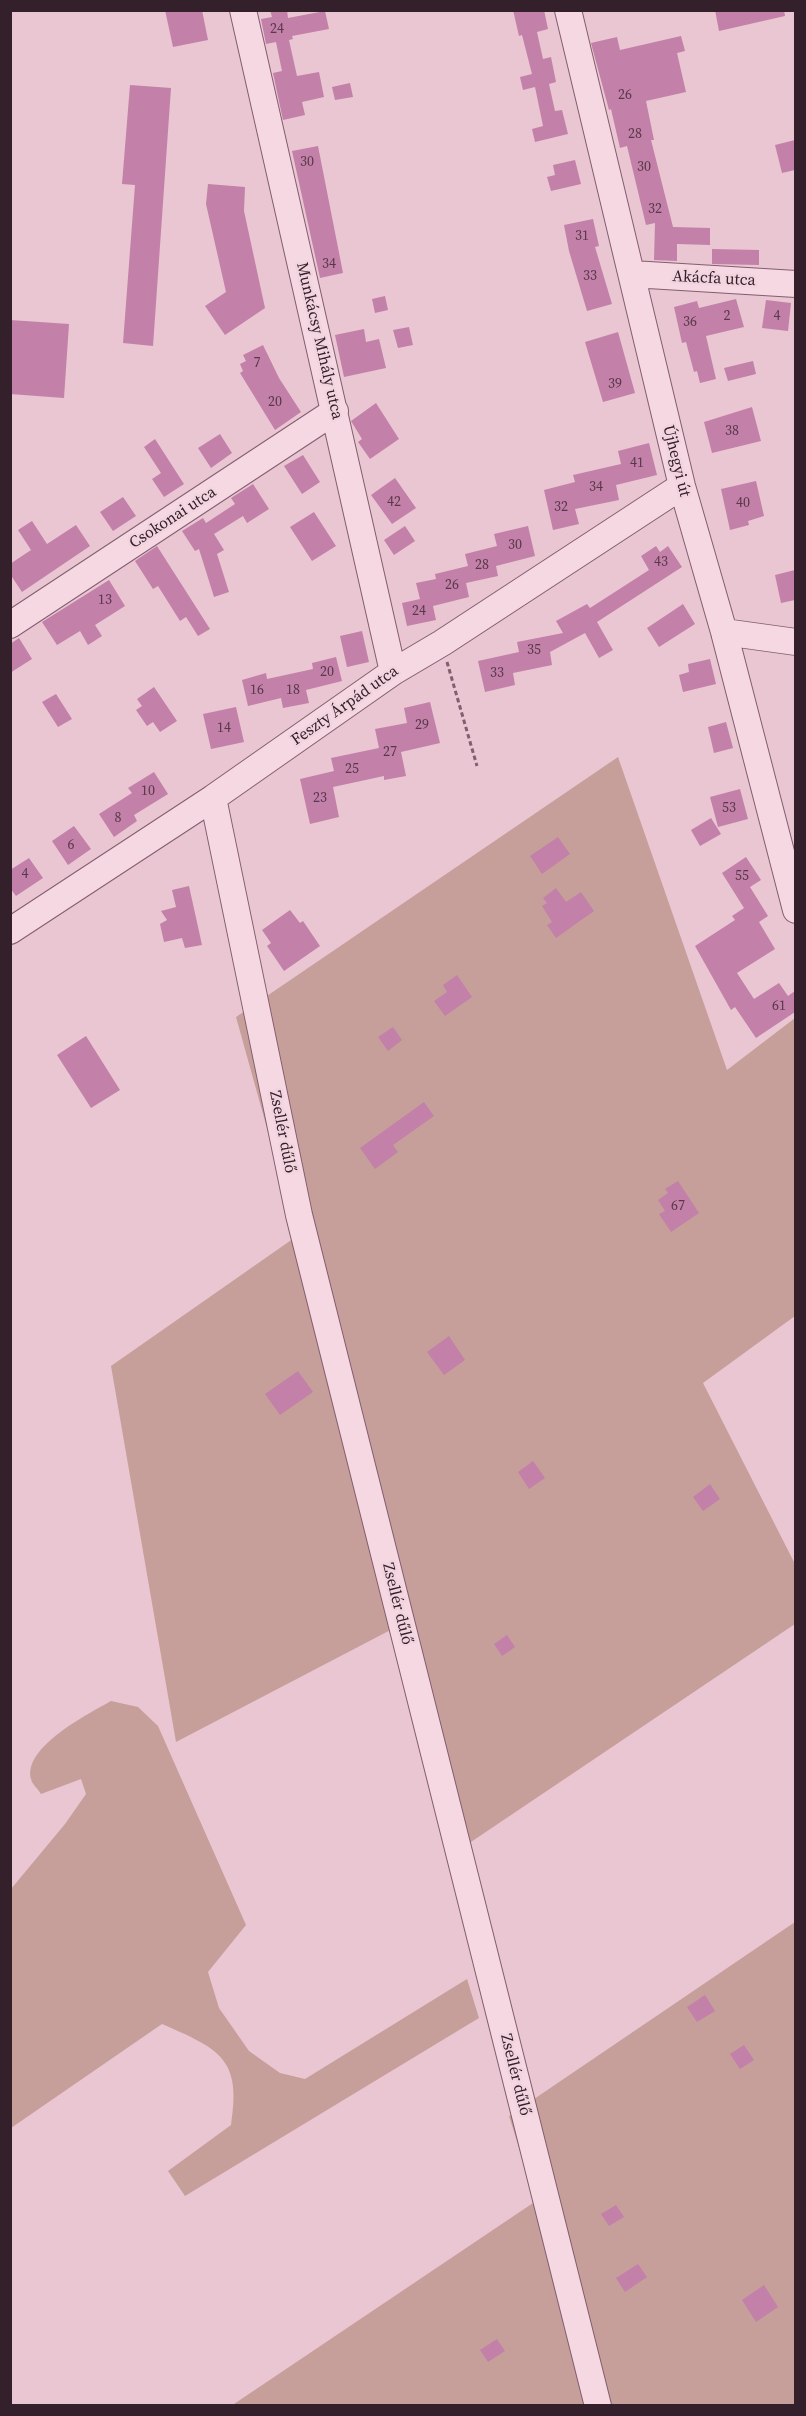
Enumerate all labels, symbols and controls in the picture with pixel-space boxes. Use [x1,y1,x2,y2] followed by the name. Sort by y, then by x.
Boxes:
[270,21,284,37] house number: 24
[618,87,632,103] house number: 26
[628,126,642,142] house number: 28
[300,154,314,170] house number: 30
[637,159,651,175] house number: 30
[648,201,662,217] house number: 32
[575,228,589,244] house number: 31
[322,256,336,272] house number: 34
[292,261,346,421] street label: Munkácsy Mihály utca
[672,267,756,291] street label: Akácfa utca
[583,268,597,284] house number: 33
[724,308,730,324] house number: 2
[774,308,780,324] house number: 4
[683,314,697,330] house number: 36
[254,355,260,371] house number: 7
[608,376,622,392] house number: 39
[268,394,282,410] house number: 20
[658,423,694,499] street label: Újhegyi út
[725,423,739,439] house number: 38
[630,455,644,471] house number: 41
[589,479,603,495] house number: 34
[126,483,220,553] street label: Csokonai utca
[387,494,401,510] house number: 42
[736,495,750,511] house number: 40
[554,499,568,515] house number: 32
[508,537,522,553] house number: 30
[654,554,668,570] house number: 43
[475,557,489,573] house number: 28
[445,577,459,593] house number: 26
[98,592,112,608] house number: 13
[412,603,426,619] house number: 24
[527,642,541,658] house number: 35
[288,662,402,750] street label: Feszty Árpád utca
[320,664,334,680] house number: 20
[490,665,504,681] house number: 33
[250,682,264,698] house number: 16
[286,682,300,698] house number: 18
[415,717,429,733] house number: 29
[217,720,231,736] house number: 14
[383,744,397,760] house number: 27
[345,761,359,777] house number: 25
[141,783,155,799] house number: 10
[313,790,327,806] house number: 23
[722,800,736,816] house number: 53
[115,810,121,826] house number: 8
[68,837,74,853] house number: 6
[22,866,28,882] house number: 4
[735,868,749,884] house number: 55
[772,998,786,1014] house number: 61
[265,1089,299,1175] street label: Zsellér dűlő
[671,1198,685,1214] house number: 67
[378,1561,416,1647] street label: Zsellér dűlő
[496,2032,534,2118] street label: Zsellér dűlő

